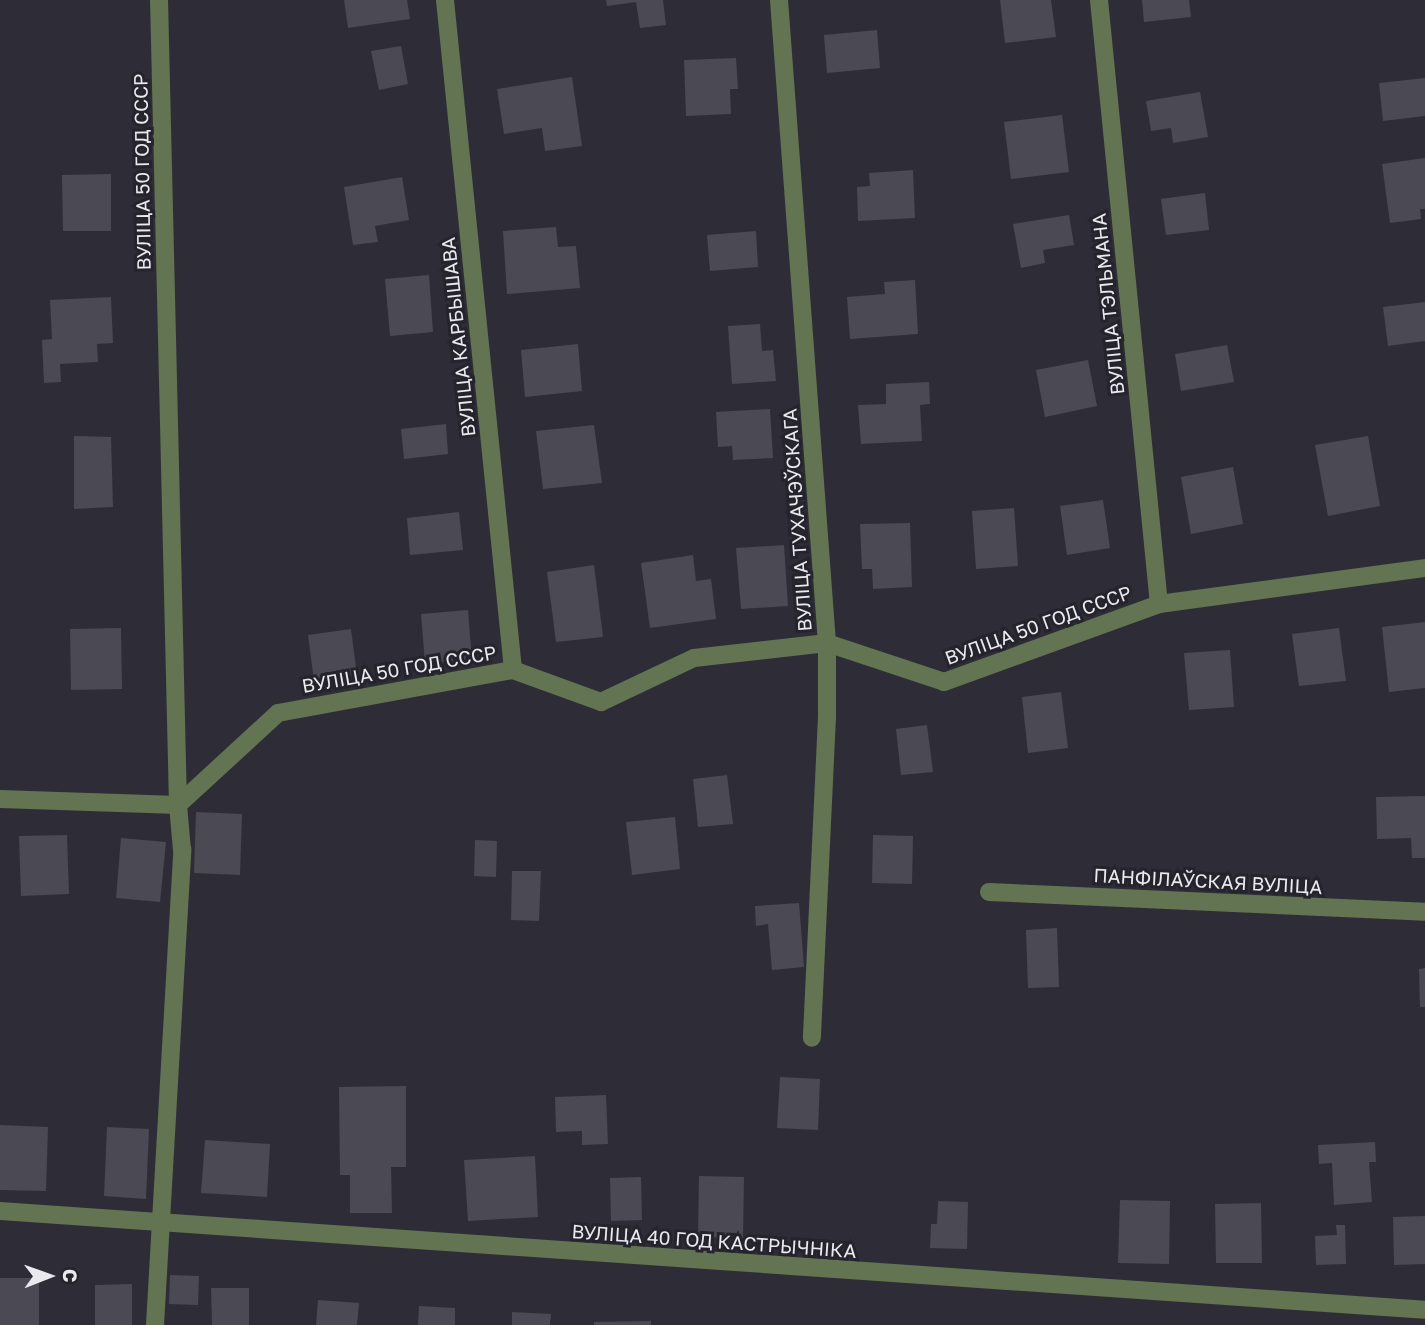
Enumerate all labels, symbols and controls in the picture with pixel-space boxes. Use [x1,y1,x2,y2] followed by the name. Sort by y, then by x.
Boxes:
[129,73,155,271] street label: ВУЛІЦА 50 ГОД СССР
[1087,212,1129,396] street label: ВУЛІЦА ТЭЛЬМАНА
[436,236,480,438] street label: ВУЛІЦА КАРБЫШАВА
[778,408,816,632] street label: ВУЛІЦА ТУХАЧЭЎСКАГА
[942,581,1134,669] street label: ВУЛІЦА 50 ГОД СССР
[300,641,498,697] street label: ВУЛІЦА 50 ГОД СССР
[1093,864,1323,898] street label: ПАНФІЛАЎСКАЯ ВУЛІЦА
[571,1220,857,1262] street label: ВУЛІЦА 40 ГОД КАСТРЫЧНІКА
[14,1241,84,1311] north arrow
[59,1269,82,1283] text: С

